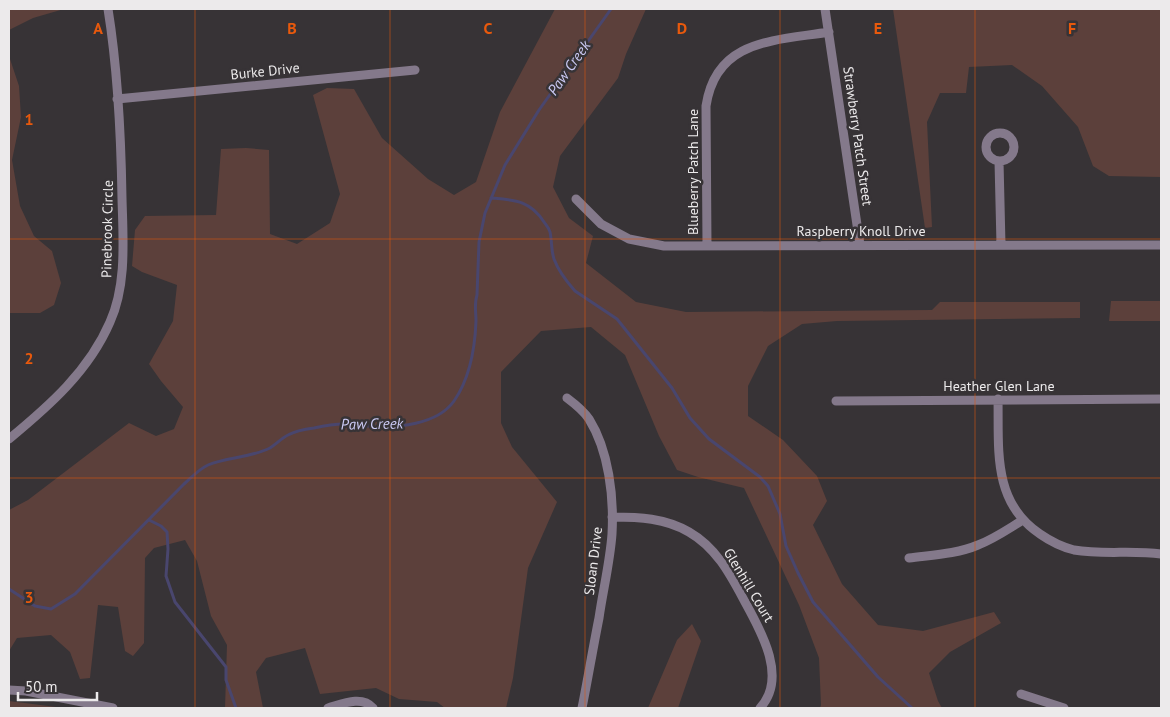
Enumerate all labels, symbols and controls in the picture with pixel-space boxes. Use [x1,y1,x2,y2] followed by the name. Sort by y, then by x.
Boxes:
[93,18,103,38] text: A
[287,18,297,38] text: B
[484,18,493,38] text: C
[677,18,687,38] text: D
[874,18,882,38] text: E
[1068,18,1076,38] text: F
[543,36,595,99] water label: Paw Creek
[230,58,300,84] street label: Burke Drive
[839,65,877,207] street label: Strawberry Patch Street
[24,109,34,129] text: 1
[684,109,702,235] street label: Blueberry Patch Lane
[97,180,117,278] street label: Pinebrook Circle
[796,222,926,240] street label: Raspberry Knoll Drive
[24,348,34,368] text: 2
[943,377,1055,395] street label: Heather Glen Lane
[341,413,405,434] water label: Paw Creek
[580,526,606,596] street label: Sloan Drive
[720,545,778,626] street label: Glenhill Court
[24,587,34,607] text: 3
[18,670,96,702] scale bar
[25,677,58,696] text: 50 m

